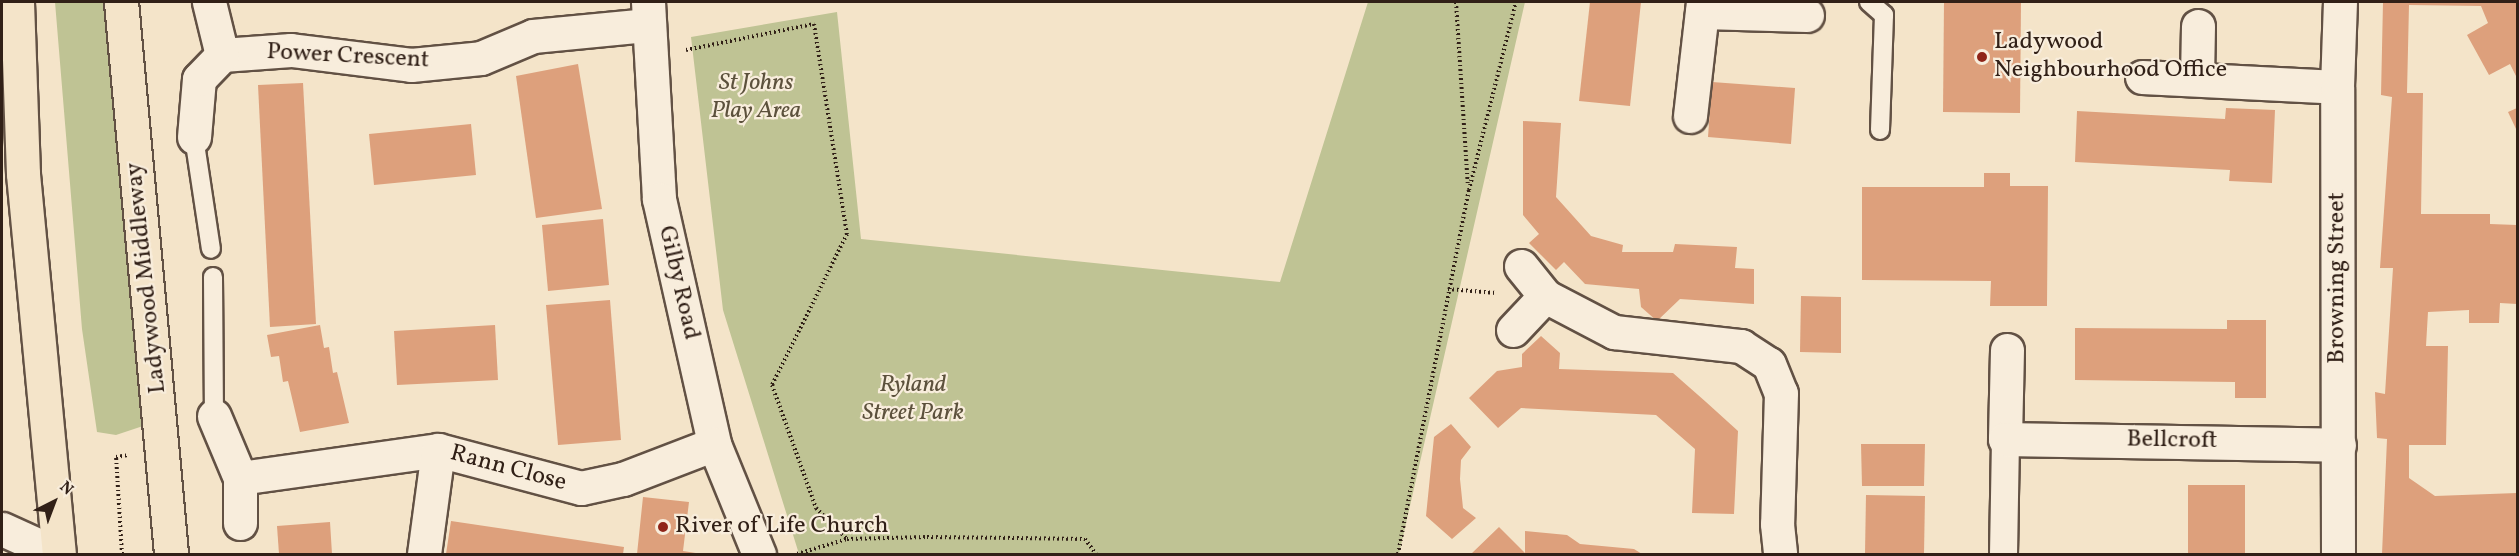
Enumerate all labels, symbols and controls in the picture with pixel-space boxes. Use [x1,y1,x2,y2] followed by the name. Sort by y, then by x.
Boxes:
[1994,29,2227,85] place label: Ladywood Neighbourhood Office
[266,38,430,76] street label: Power Crescent
[1975,50,1989,64] marker: Ladywood Neighbourhood Office
[711,70,801,126] park label: St Johns Play Area
[121,161,173,395] street label: Ladywood Middleway
[2324,192,2352,364] street label: Browning Street
[651,223,705,343] street label: Gilby Road
[862,372,964,428] park label: Ryland Street Park
[2126,426,2218,456] street label: Bellcroft
[447,440,569,498] street label: Rann Close
[24,472,84,532] north arrow
[54,477,78,501] text: N
[675,513,886,541] place label: River of Life Church
[656,520,670,534] marker: River of Life Church

